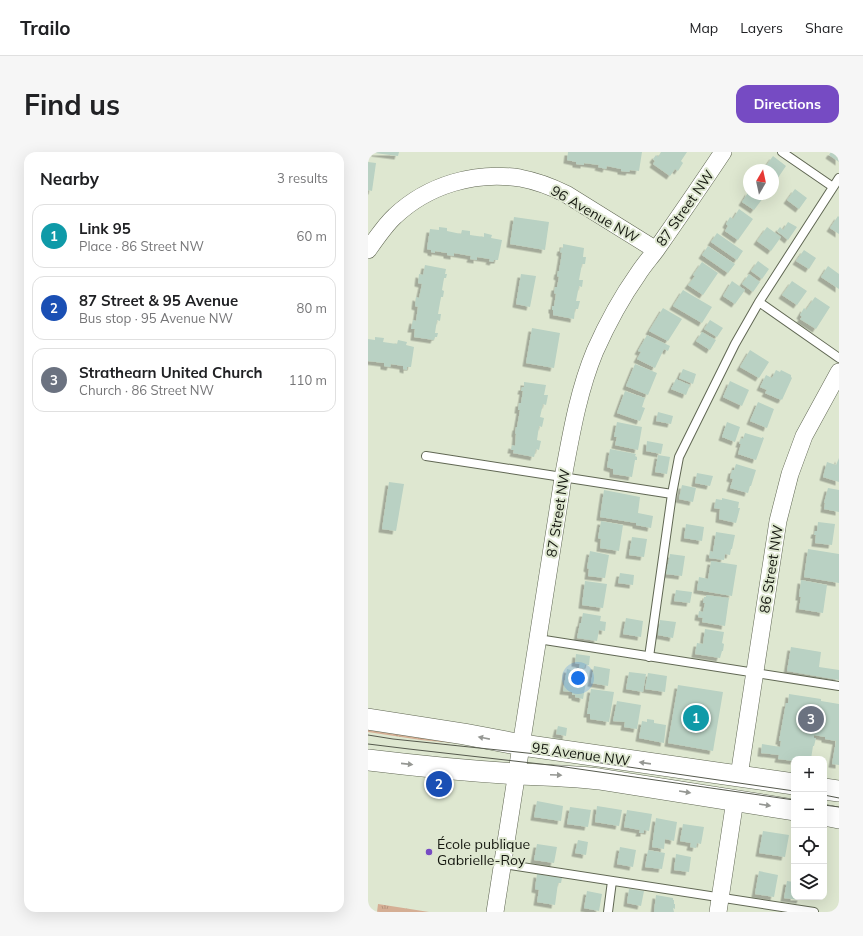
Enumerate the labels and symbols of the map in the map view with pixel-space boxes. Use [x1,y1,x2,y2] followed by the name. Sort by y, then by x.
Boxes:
[743,164,779,200] north arrow
[652,166,718,250] street label: 87 Street NW
[548,181,643,247] street label: 96 Avenue NW
[542,467,574,558] street label: 87 Street NW
[755,523,787,614] street label: 86 Street NW
[568,668,588,688] your location
[683,703,709,733] pin: 1
[798,704,824,734] pin: 3
[477,735,490,741] one-way arrow
[531,738,632,770] street label: 95 Avenue NW
[639,760,651,766] one-way arrow
[401,761,413,767] one-way arrow
[426,769,452,799] pin: 2
[550,772,562,779] one-way arrow
[679,789,691,795] one-way arrow
[759,802,771,808] one-way arrow
[437,835,530,869] place label: École publique Gabrielle-Roy
[424,847,434,857] marker: École publique Gabrielle-Roy

